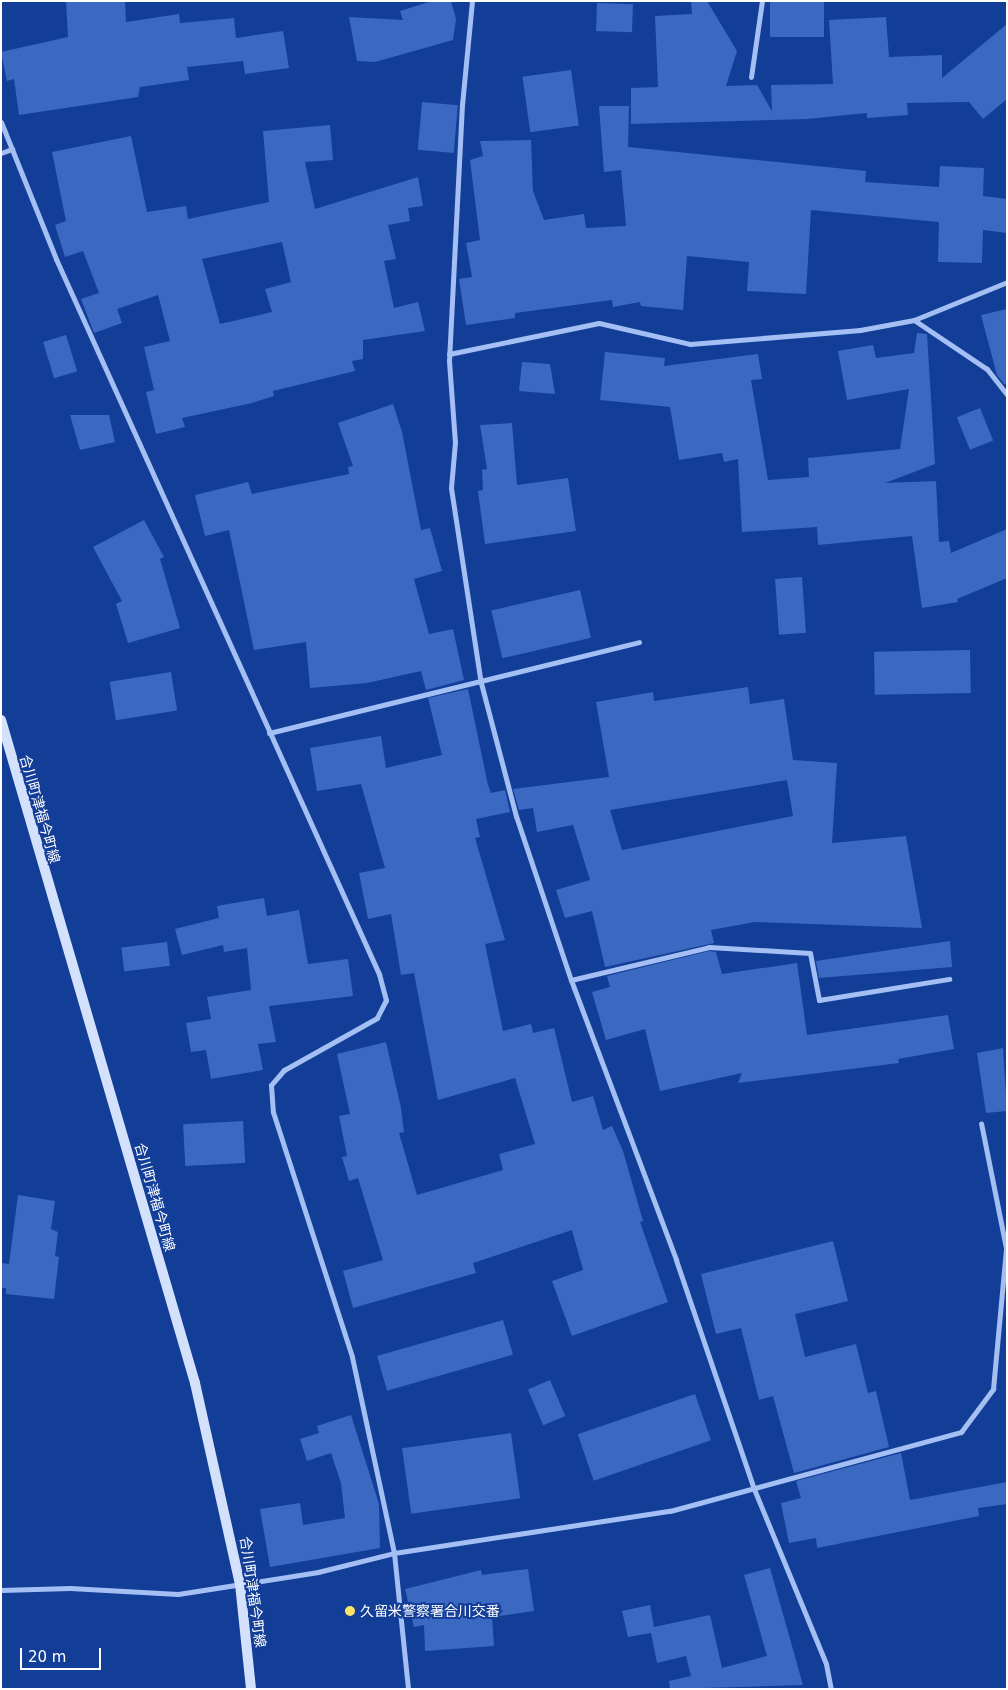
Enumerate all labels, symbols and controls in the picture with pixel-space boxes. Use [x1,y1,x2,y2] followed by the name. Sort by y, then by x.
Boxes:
[16,753,64,865] street label: 合川町津福今町線
[131,1141,179,1253] street label: 合川町津福今町線
[237,1535,269,1649] street label: 合川町津福今町線
[360,1603,500,1619] place label: 久留米警察署合川交番
[344,1605,356,1617] marker: 久留米警察署合川交番
[22,1638,104,1670] scale bar
[28,1648,66,1666] text: 20 m

